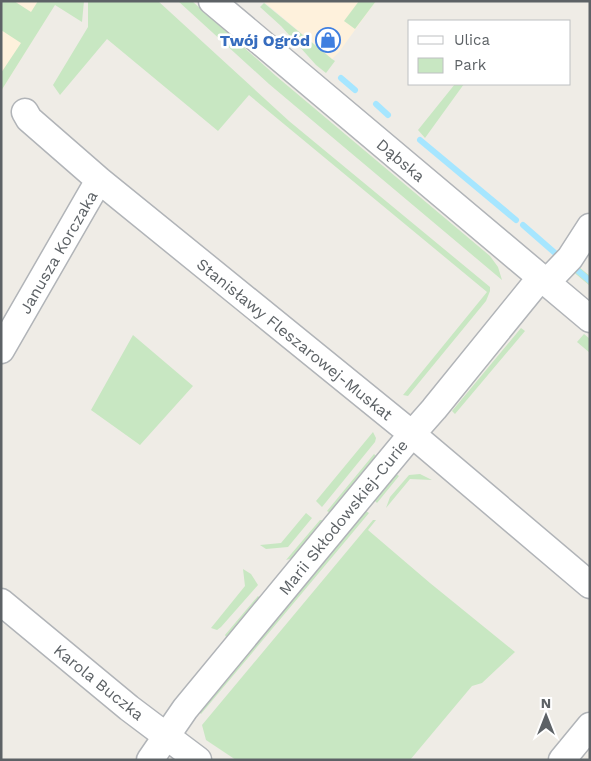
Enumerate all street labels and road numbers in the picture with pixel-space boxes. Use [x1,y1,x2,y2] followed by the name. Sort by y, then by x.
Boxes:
[373,135,429,186] street label: Dąbska
[15,187,101,317] street label: Janusza Korczaka
[193,254,397,425] street label: Stanisławy Fleszarowej-Muskat
[275,436,412,599] street label: Marii Skłodowskiej-Curie
[50,640,147,724] street label: Karola Buczka

